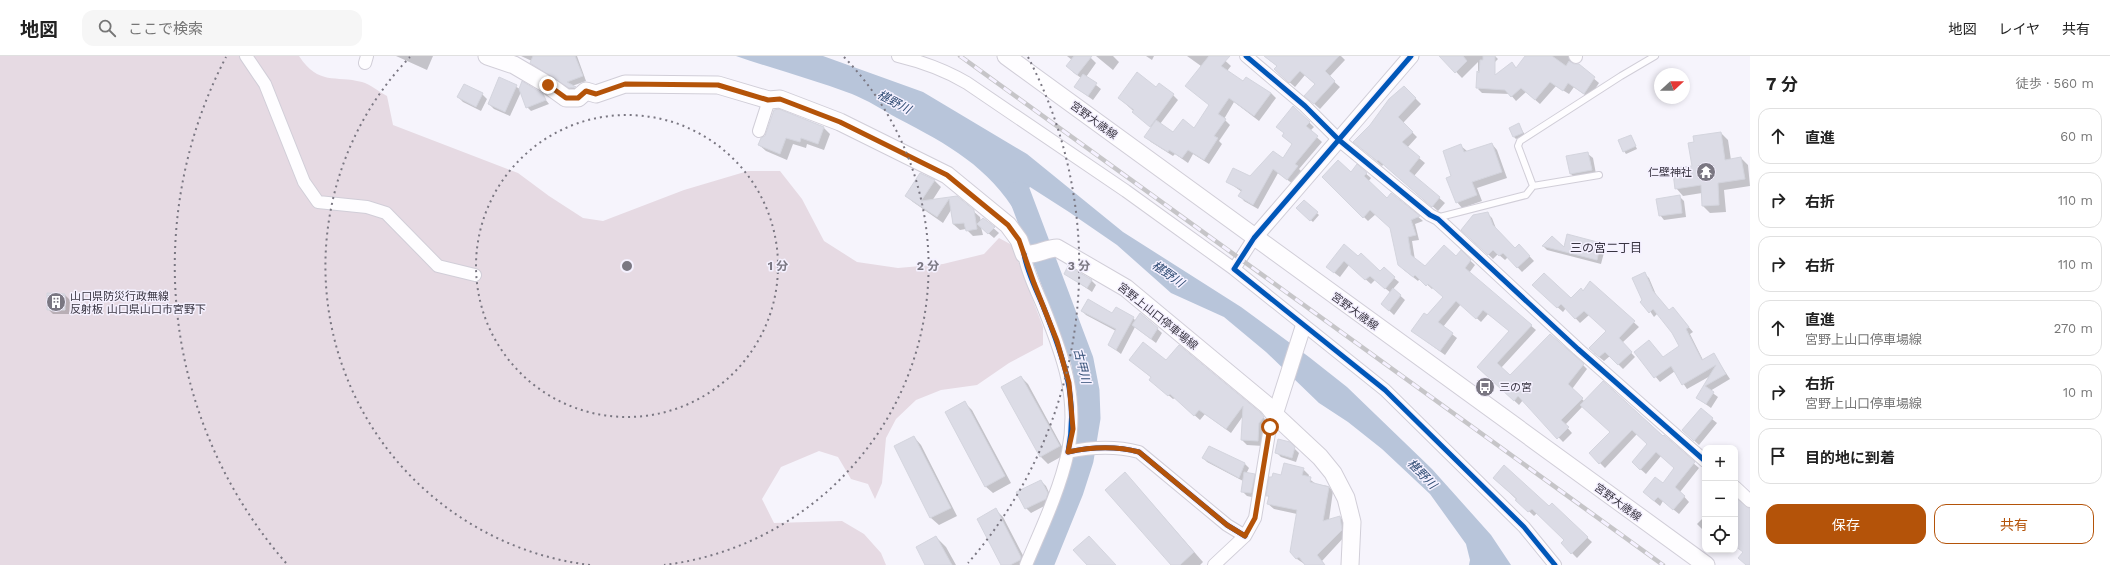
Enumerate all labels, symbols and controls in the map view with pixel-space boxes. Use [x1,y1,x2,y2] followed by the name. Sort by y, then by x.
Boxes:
[82,10,362,46] search box
[96,17,118,39] icon: search
[20,18,58,41] text: 地図
[128,20,203,38] text: ここで検索
[1948,21,1976,37] text: 地図
[1998,21,2040,37] text: レイヤ
[2062,21,2090,37] text: 共有
[1654,68,1690,104] north arrow
[1766,74,1798,94] text: 7 分
[539,76,557,94] route end
[2016,76,2094,91] text: 徒歩 · 560 m
[875,87,915,118] water label: 椹野川
[1068,99,1120,142] street label: 宮野大歳線
[1767,125,1789,147] icon: ahead
[1805,129,1835,147] text: 直進
[2060,129,2093,144] text: 60 m
[1695,161,1717,183] temple icon: 仁壁神社
[1648,166,1692,179] place label: 仁壁神社
[1767,189,1789,211] icon: right
[1805,193,1835,211] text: 右折
[2058,193,2093,208] text: 110 m
[1570,241,1642,255] district label: 三の宮二丁目
[1767,253,1789,275] icon: right
[1805,257,1835,275] text: 右折
[2058,257,2093,272] text: 110 m
[1149,258,1188,291] water label: 椹野川
[620,259,634,273] centre of rings
[768,259,788,273] text: 1 分
[917,259,939,273] text: 2 分
[1068,259,1090,273] text: 3 分
[1115,280,1200,353] street label: 宮野上山口停車場線
[70,290,206,316] place label: 山口県防災行政無線 反射板 山口県山口市宮野下
[1329,290,1381,333] street label: 宮野大歳線
[45,291,67,313] building icon: 山口県防災行政無線 反射板 山口県山口市宮野下
[1805,311,1835,329] text: 直進
[1767,317,1789,339] icon: ahead
[2054,321,2093,336] text: 270 m
[1805,332,1922,347] text: 宮野上山口停車場線
[1071,347,1094,387] water label: 古甲川
[1805,375,1835,393] text: 右折
[1474,376,1496,398] bus stop icon: 三の宮
[1499,381,1532,394] place label: 三の宮
[1767,381,1789,403] icon: right
[2063,385,2093,400] text: 10 m
[1805,396,1922,411] text: 宮野上山口停車場線
[1261,418,1279,436] route start
[1702,445,1738,553] map controls
[1702,445,1738,481] button: +
[1767,445,1789,467] icon: arrive
[1805,449,1895,467] text: 目的地に到着
[1404,456,1441,493] water label: 椹野川
[1592,481,1644,524] street label: 宮野大歳線
[1702,481,1738,517] button: −
[1766,504,1926,544] button: 保存
[1934,504,2094,544] button: 共有
[1702,517,1738,553] button: locate

